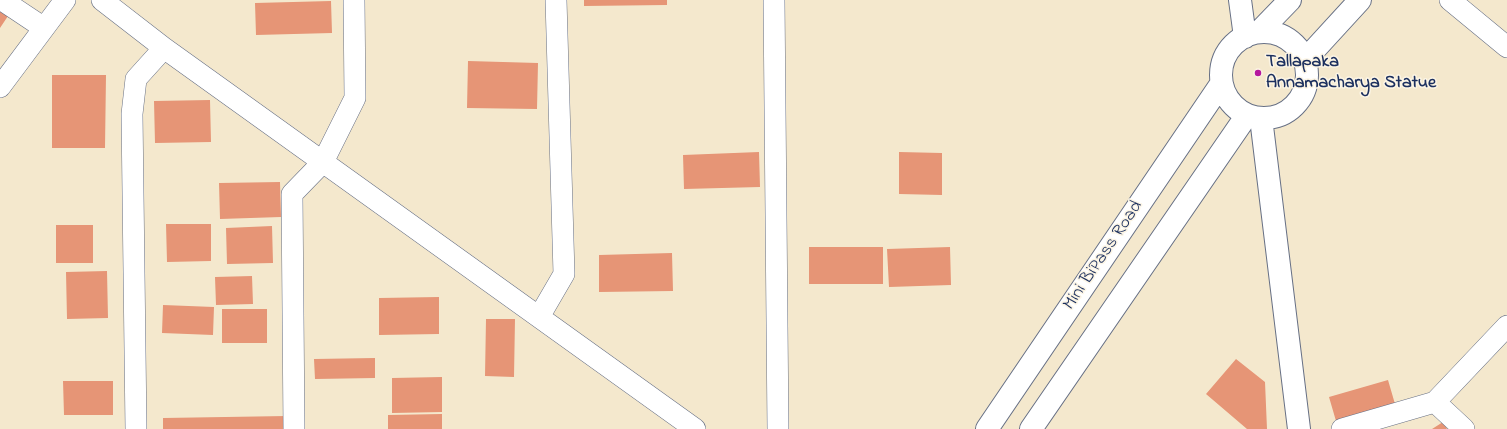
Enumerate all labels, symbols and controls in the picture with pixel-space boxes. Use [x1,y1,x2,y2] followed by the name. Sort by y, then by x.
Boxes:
[1266,52,1436,94] place label: Tallapaka Annamacharya Statue
[1253,68,1263,78] marker: Tallapaka Annamacharya Statue
[1059,197,1149,315] street label: Mini BiPass Road

